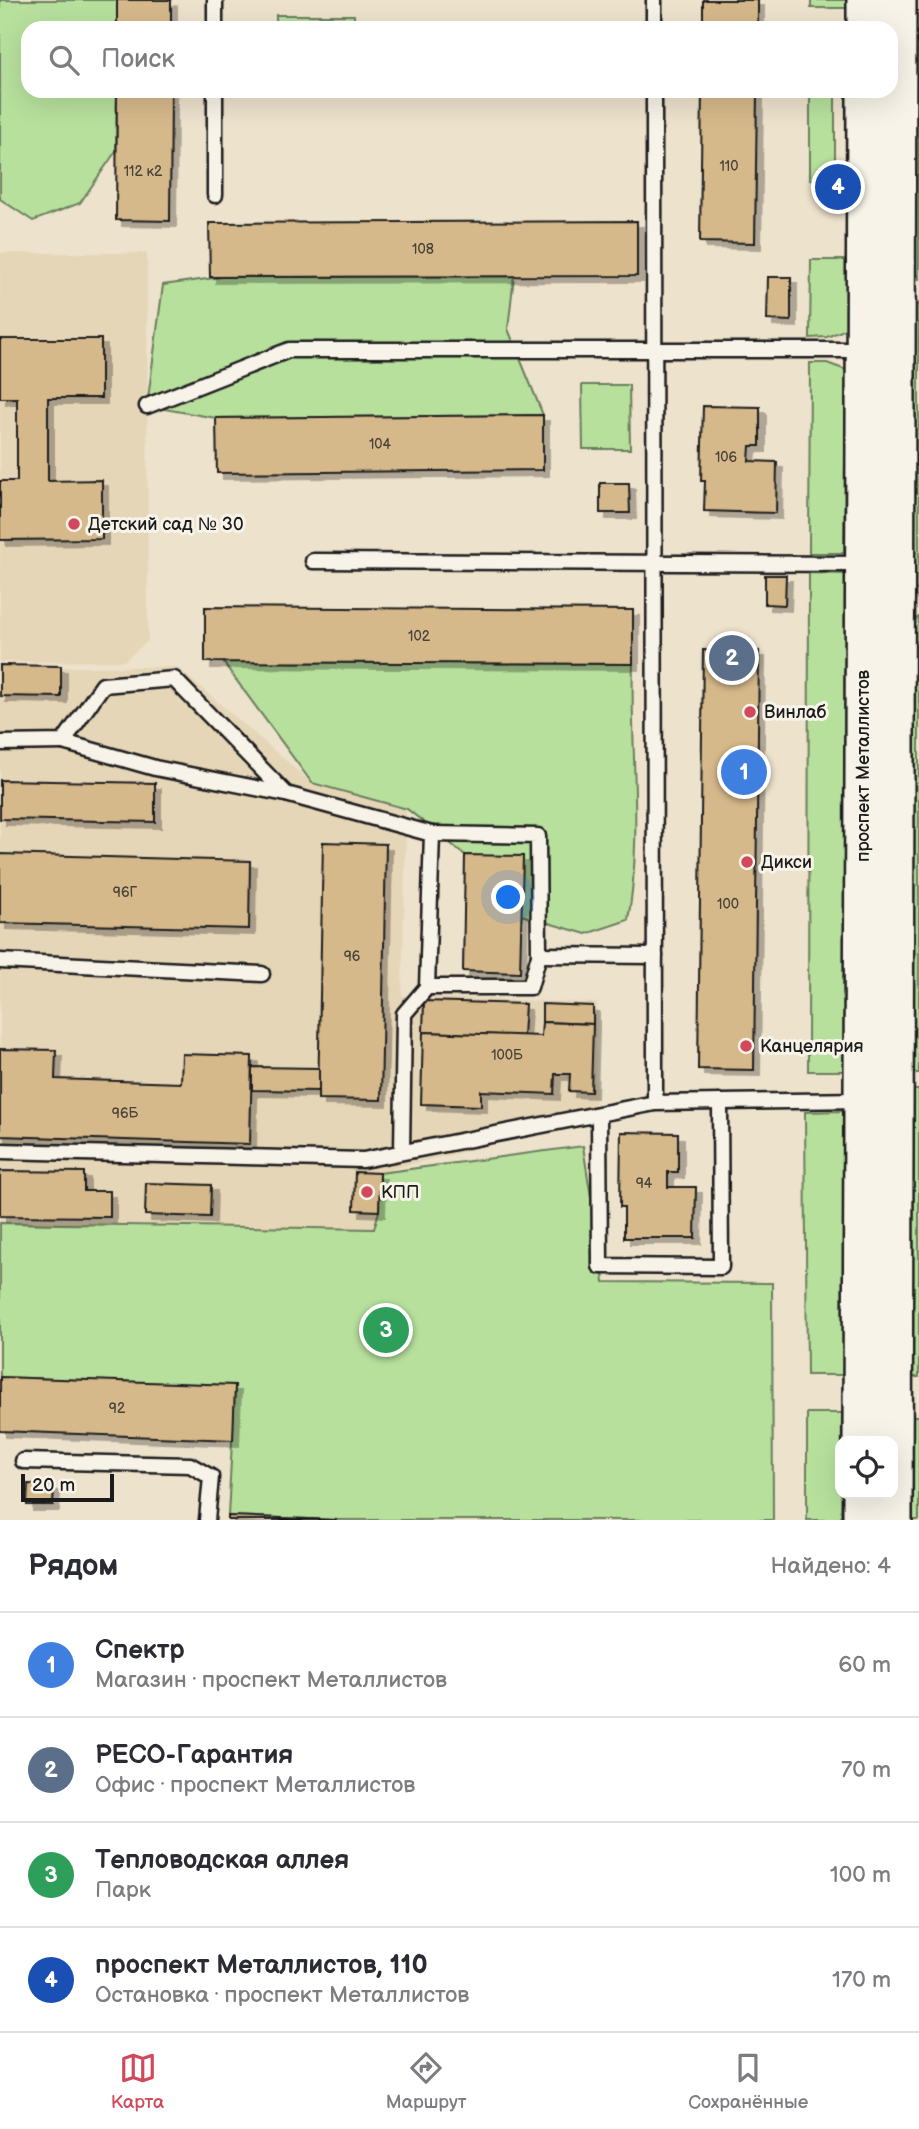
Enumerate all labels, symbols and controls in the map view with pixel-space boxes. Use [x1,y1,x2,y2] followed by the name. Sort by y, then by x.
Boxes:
[21,21,898,98] search box
[45,41,83,79] icon: search
[101,44,175,75] text: Поиск
[719,158,739,175] house number: 110
[815,161,861,213] pin: 4
[124,163,163,180] house number: 112 к2
[412,241,434,258] house number: 108
[369,436,392,453] house number: 104
[715,449,738,466] house number: 106
[88,514,243,535] place label: Детский сад № 30
[66,516,82,532] marker: Детский сад № 30
[408,628,431,645] house number: 102
[709,632,755,684] pin: 2
[853,669,874,862] street label: проспект Металлистов
[764,702,827,723] place label: Винлаб
[742,704,758,720] marker: Винлаб
[721,746,767,798] pin: 1
[761,852,812,873] place label: Дикси
[739,854,755,870] marker: Дикси
[491,880,525,914] your location
[113,884,137,901] house number: 96Г
[717,896,739,913] house number: 100
[344,948,361,965] house number: 96
[760,1036,863,1057] place label: Канцелярия
[738,1038,754,1054] marker: Канцелярия
[491,1047,523,1064] house number: 100Б
[112,1105,138,1122] house number: 96Б
[636,1175,653,1192] house number: 94
[381,1182,420,1203] place label: КПП
[359,1184,375,1200] marker: КПП
[363,1304,409,1356] pin: 3
[109,1400,126,1417] house number: 92
[835,1436,898,1499] map controls
[835,1436,898,1499] button: locate
[21,1471,114,1503] scale bar
[32,1474,75,1497] text: 20 m
[28,1548,118,1584] text: Рядом
[771,1552,891,1580] text: Найдено: 4
[95,1635,185,1666] text: Спектр
[46,1651,56,1679] text: 1
[838,1651,891,1679] text: 60 m
[95,1666,447,1694] text: Магазин · проспект Металлистов
[95,1740,293,1771] text: РЕСО-Гарантия
[44,1756,58,1784] text: 2
[841,1756,891,1784] text: 70 m
[95,1771,415,1799] text: Офис · проспект Металлистов
[95,1845,349,1876] text: Тепловодская аллея
[44,1861,58,1889] text: 3
[830,1861,891,1889] text: 100 m
[95,1876,151,1904] text: Парк
[95,1950,428,1981] text: проспект Металлистов, 110
[44,1966,58,1994] text: 4
[832,1966,891,1994] text: 170 m
[95,1981,469,2009] text: Остановка · проспект Металлистов
[111,2049,164,2114] tab: Карта
[386,2049,467,2114] tab: Маршрут
[688,2049,808,2114] tab: Сохранённые

